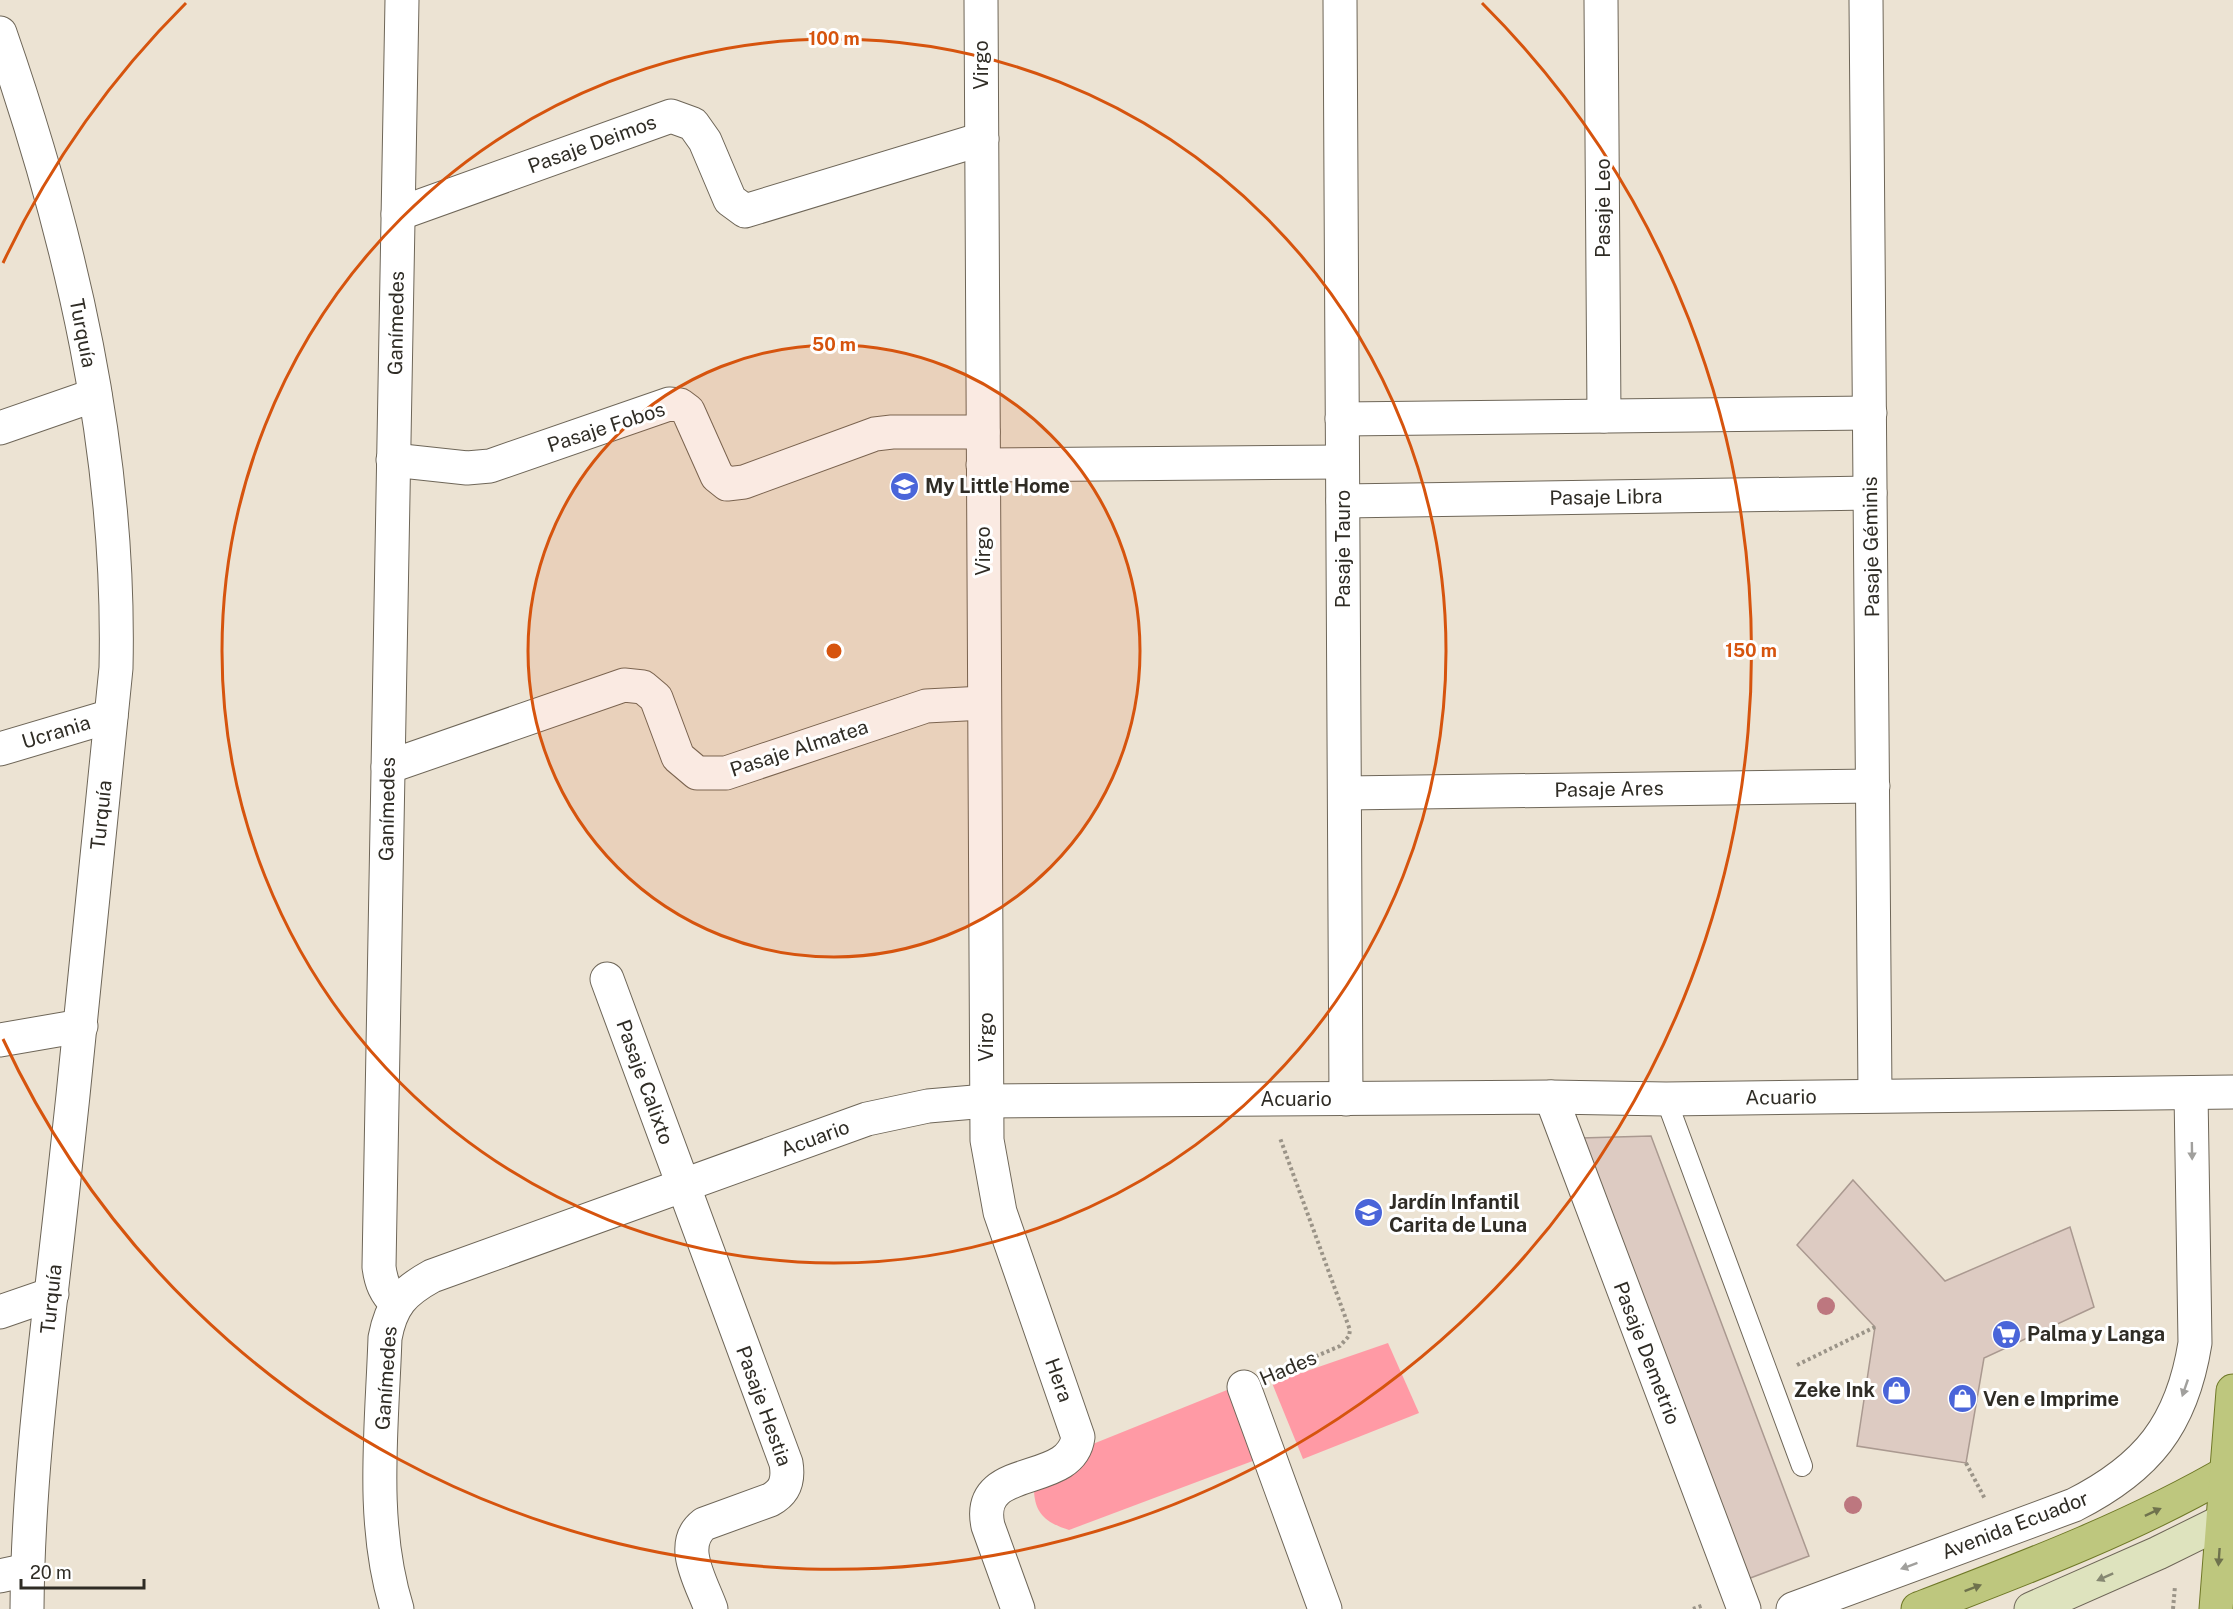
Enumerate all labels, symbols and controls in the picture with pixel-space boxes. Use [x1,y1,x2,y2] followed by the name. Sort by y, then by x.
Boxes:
[808,28,860,49] text: 100 m
[969,40,993,90] street label: Virgo
[524,110,660,178] street label: Pasaje Deimos
[1591,158,1615,258] street label: Pasaje Leo
[383,271,409,375] street label: Ganímedes
[65,296,101,370] street label: Turquía
[812,334,856,355] text: 50 m
[544,397,668,457] street label: Pasaje Fobos
[888,470,920,502] school or university icon: My Little Home
[925,474,1070,498] place label: My Little Home
[1858,476,1884,618] street label: Pasaje Géminis
[1549,484,1663,510] street label: Pasaje Libra
[1331,490,1355,608] street label: Pasaje Tauro
[971,526,995,576] street label: Virgo
[1725,640,1777,661] text: 150 m
[824,641,844,661] centre of rings
[19,710,93,754] street label: Ucrania
[727,714,871,782] street label: Pasaje Almatea
[374,757,400,861] street label: Ganímedes
[1554,776,1664,802] street label: Pasaje Ares
[85,779,117,851] street label: Turquía
[974,1012,998,1062] street label: Virgo
[611,1016,679,1148] street label: Pasaje Calixto
[1745,1084,1817,1110] street label: Acuario
[1260,1087,1332,1111] street label: Acuario
[777,1114,853,1162] street label: Acuario
[2187,1142,2197,1161] one-way arrow
[1389,1190,1527,1237] place label: Jardín Infantil Carita de Luna
[1352,1197,1384,1229] school or university icon: Jardín Infantil Carita de Luna
[35,1263,67,1335] street label: Turquía
[1609,1278,1685,1428] street label: Pasaje Demetrio
[1990,1318,2022,1350] supermarket icon: Palma y Langa
[2027,1322,2165,1346] place label: Palma y Langa
[370,1325,402,1431] street label: Ganímedes
[731,1343,797,1469] street label: Pasaje Hestia
[1256,1345,1320,1391] street label: Hades
[1040,1355,1078,1405] street label: Hera
[1880,1374,1912,1406] shop icon: Zeke Ink
[1794,1378,1875,1402] place label: Zeke Ink
[2180,1379,2190,1397] one-way arrow
[1946,1383,1978,1415] shop icon: Ven e Imprime
[1983,1387,2119,1411] place label: Ven e Imprime
[1938,1486,2092,1564] street label: Avenida Ecuador
[2144,1507,2162,1517] one-way arrow
[2215,1548,2224,1567] one-way arrow
[21,1552,144,1590] scale bar
[30,1562,72,1583] text: 20 m
[1900,1562,1918,1571] one-way arrow
[2097,1572,2114,1581] one-way arrow
[1964,1583,1982,1592] one-way arrow

